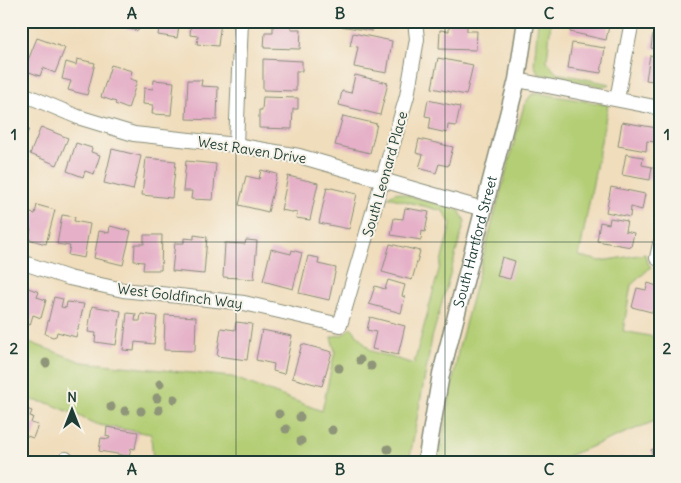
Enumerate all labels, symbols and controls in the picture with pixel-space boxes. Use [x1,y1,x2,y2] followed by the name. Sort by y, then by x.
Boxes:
[127,3,137,23] text: A
[335,3,346,23] text: B
[544,3,555,23] text: C
[358,109,412,239] street label: South Leonard Place
[11,124,17,144] text: 1
[664,124,670,144] text: 1
[196,133,308,167] street label: West Raven Drive
[450,174,501,309] street label: South Hartford Street
[116,279,244,313] street label: West Goldfinch Way
[10,338,19,358] text: 2
[663,338,672,358] text: 2
[48,386,98,436] north arrow
[67,388,77,406] text: N
[127,459,137,479] text: A
[335,459,346,479] text: B
[544,459,555,479] text: C

